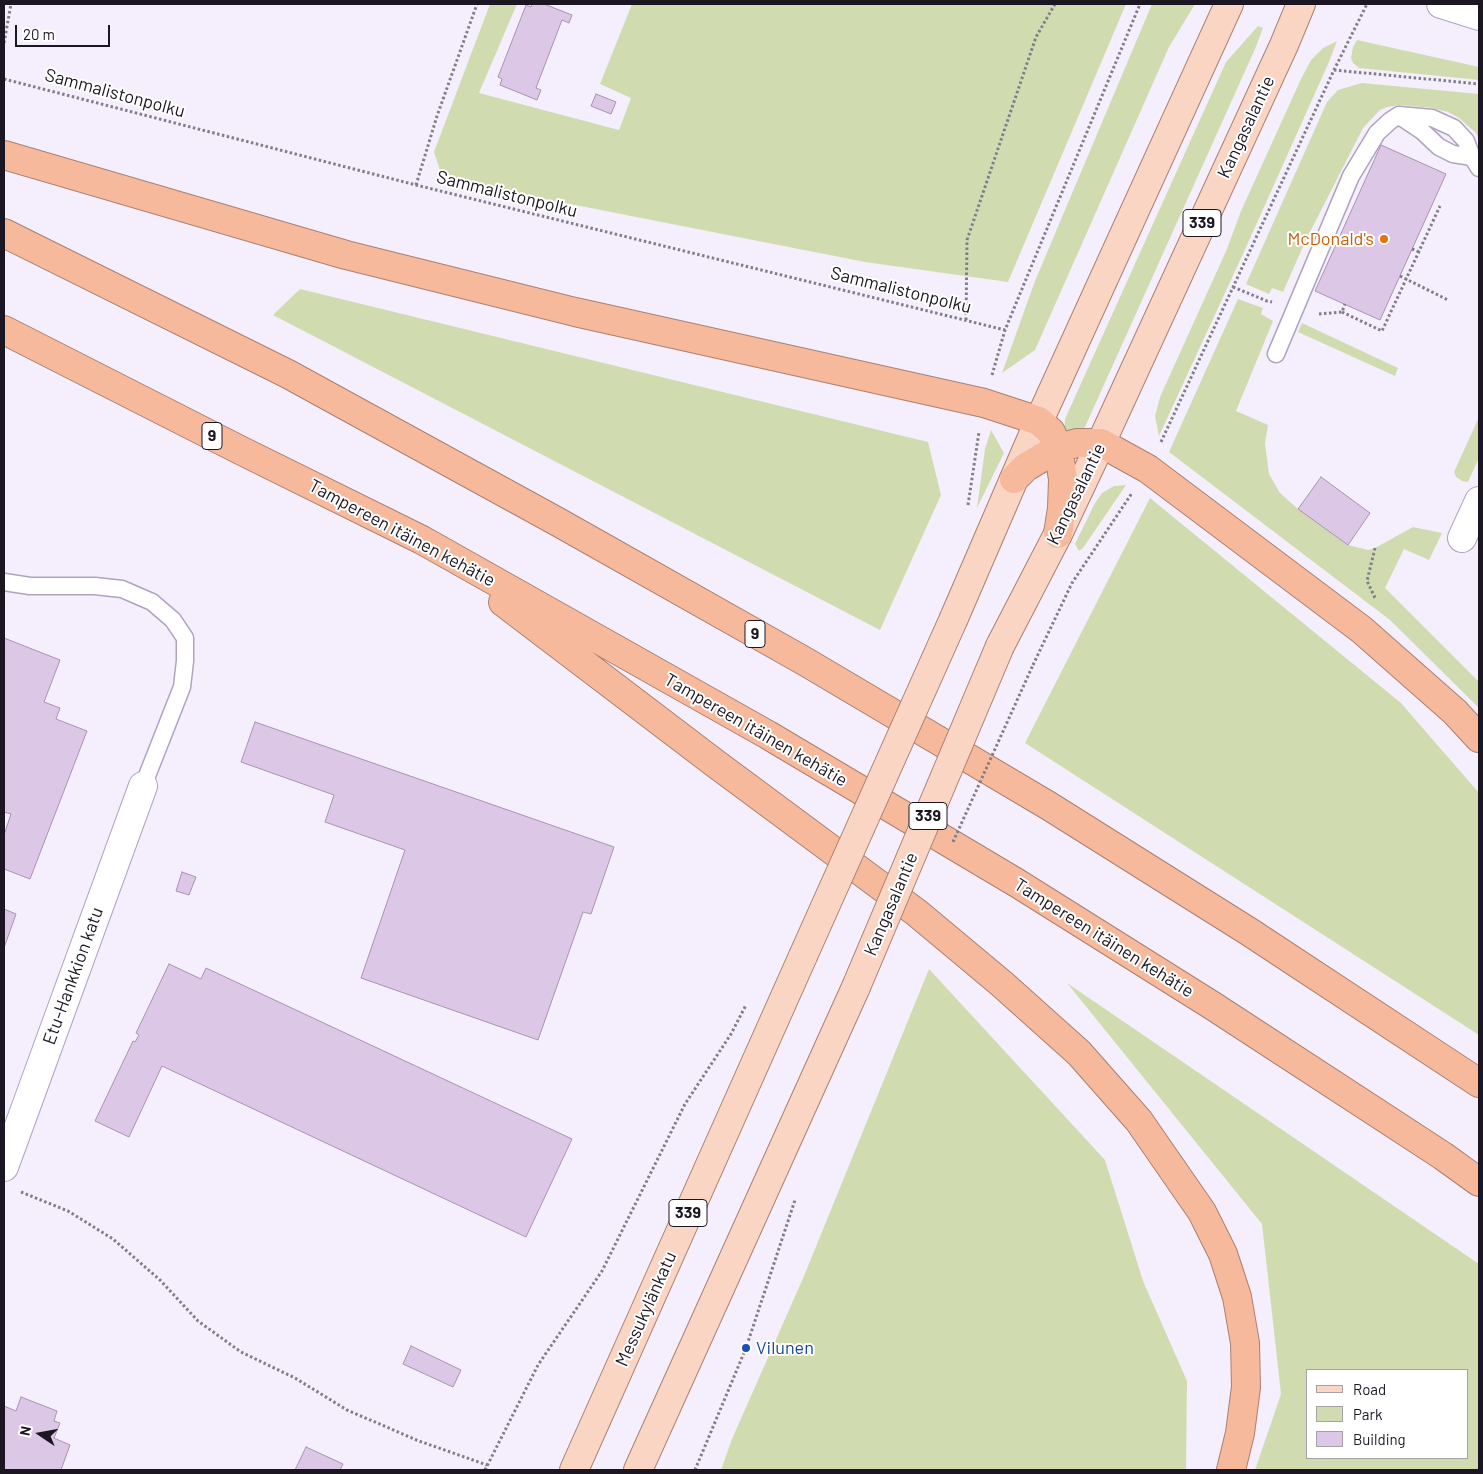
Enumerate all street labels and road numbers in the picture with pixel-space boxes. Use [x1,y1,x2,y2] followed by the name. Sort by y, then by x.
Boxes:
[43,64,187,122] street label: Sammalistonpolku
[1213,72,1279,182] street label: Kangasalantie
[434,166,580,222] street label: Sammalistonpolku
[1183,210,1221,237] road number: 339
[828,262,974,318] street label: Sammalistonpolku
[202,422,222,450] road number: 9
[1042,440,1110,548] street label: Kangasalantie
[305,475,499,591] street label: Tampereen itäinen kehätie
[745,620,765,648] road number: 9
[661,669,851,791] street label: Tampereen itäinen kehätie
[909,802,947,829] road number: 339
[859,849,923,959] street label: Kangasalantie
[1010,874,1198,1002] street label: Tampereen itäinen kehätie
[38,904,108,1048] street label: Etu-Hankkion katu
[669,1200,707,1226] road number: 339
[611,1248,681,1370] street label: Messukylänkatu

